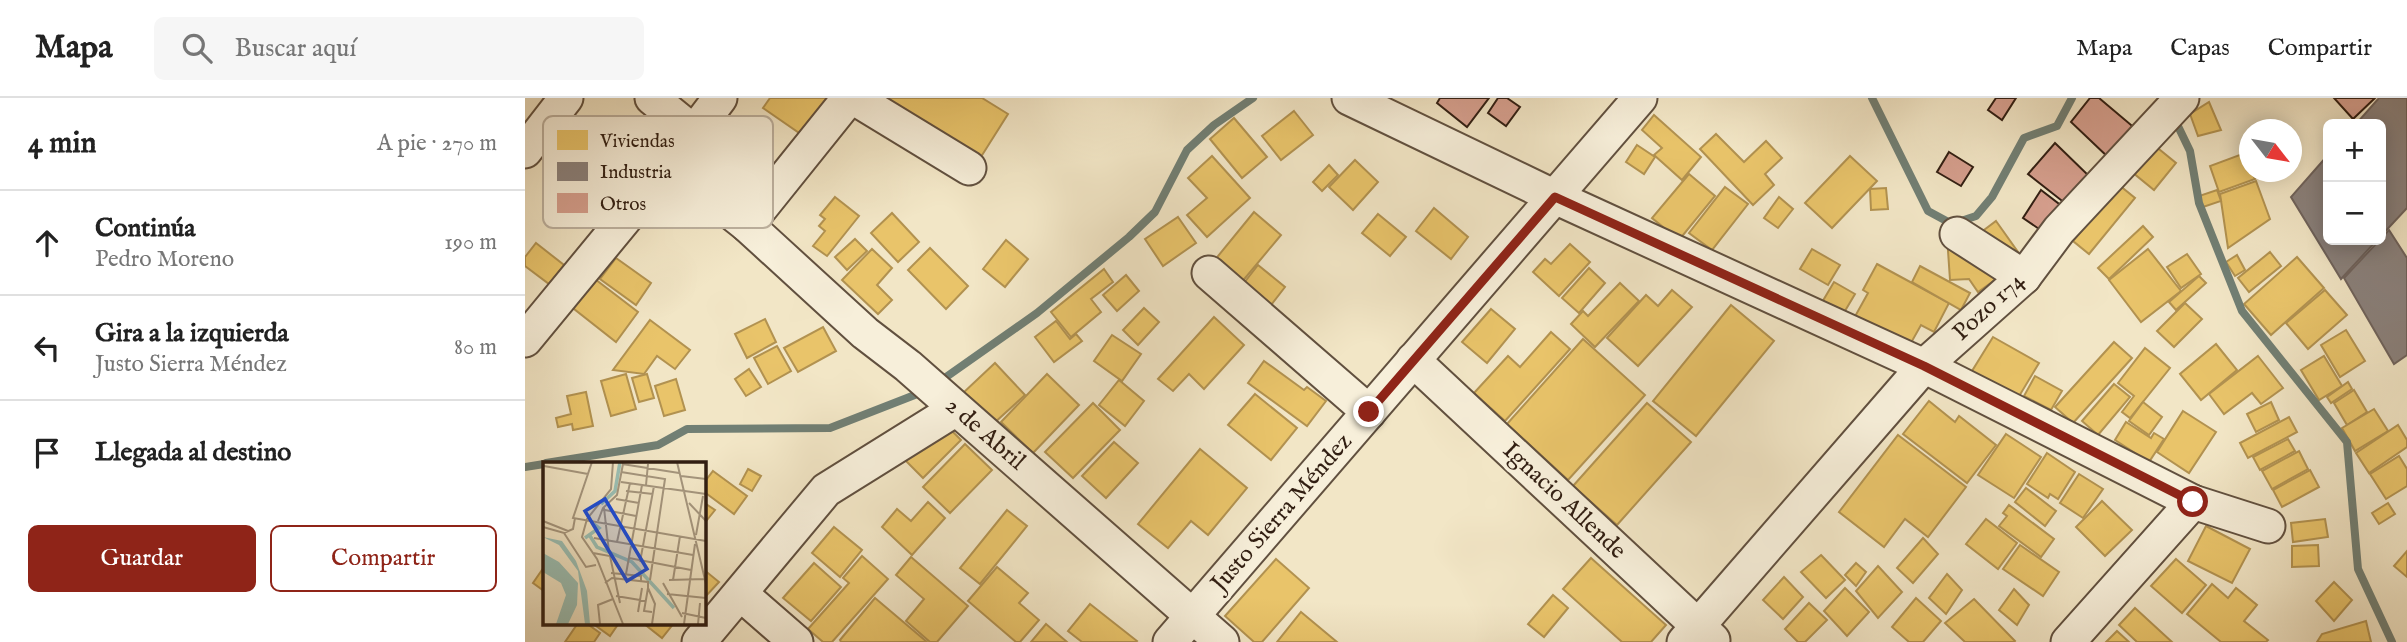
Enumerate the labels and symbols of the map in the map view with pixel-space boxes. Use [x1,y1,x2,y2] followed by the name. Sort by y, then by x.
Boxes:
[543,116,773,228] legend
[2239,119,2302,182] north arrow
[599,130,675,154] text: Viviendas
[600,161,673,185] text: Industria
[600,193,646,217] text: Otros
[1946,266,2032,348] street label: Pozo 174
[938,391,1032,478] street label: 2 de Abril
[1353,396,1384,427] route end
[1203,427,1359,601] street label: Justo Sierra Méndez
[1496,436,1632,566] street label: Ignacio Allende
[543,462,705,624] inset map
[2177,486,2208,517] route start

